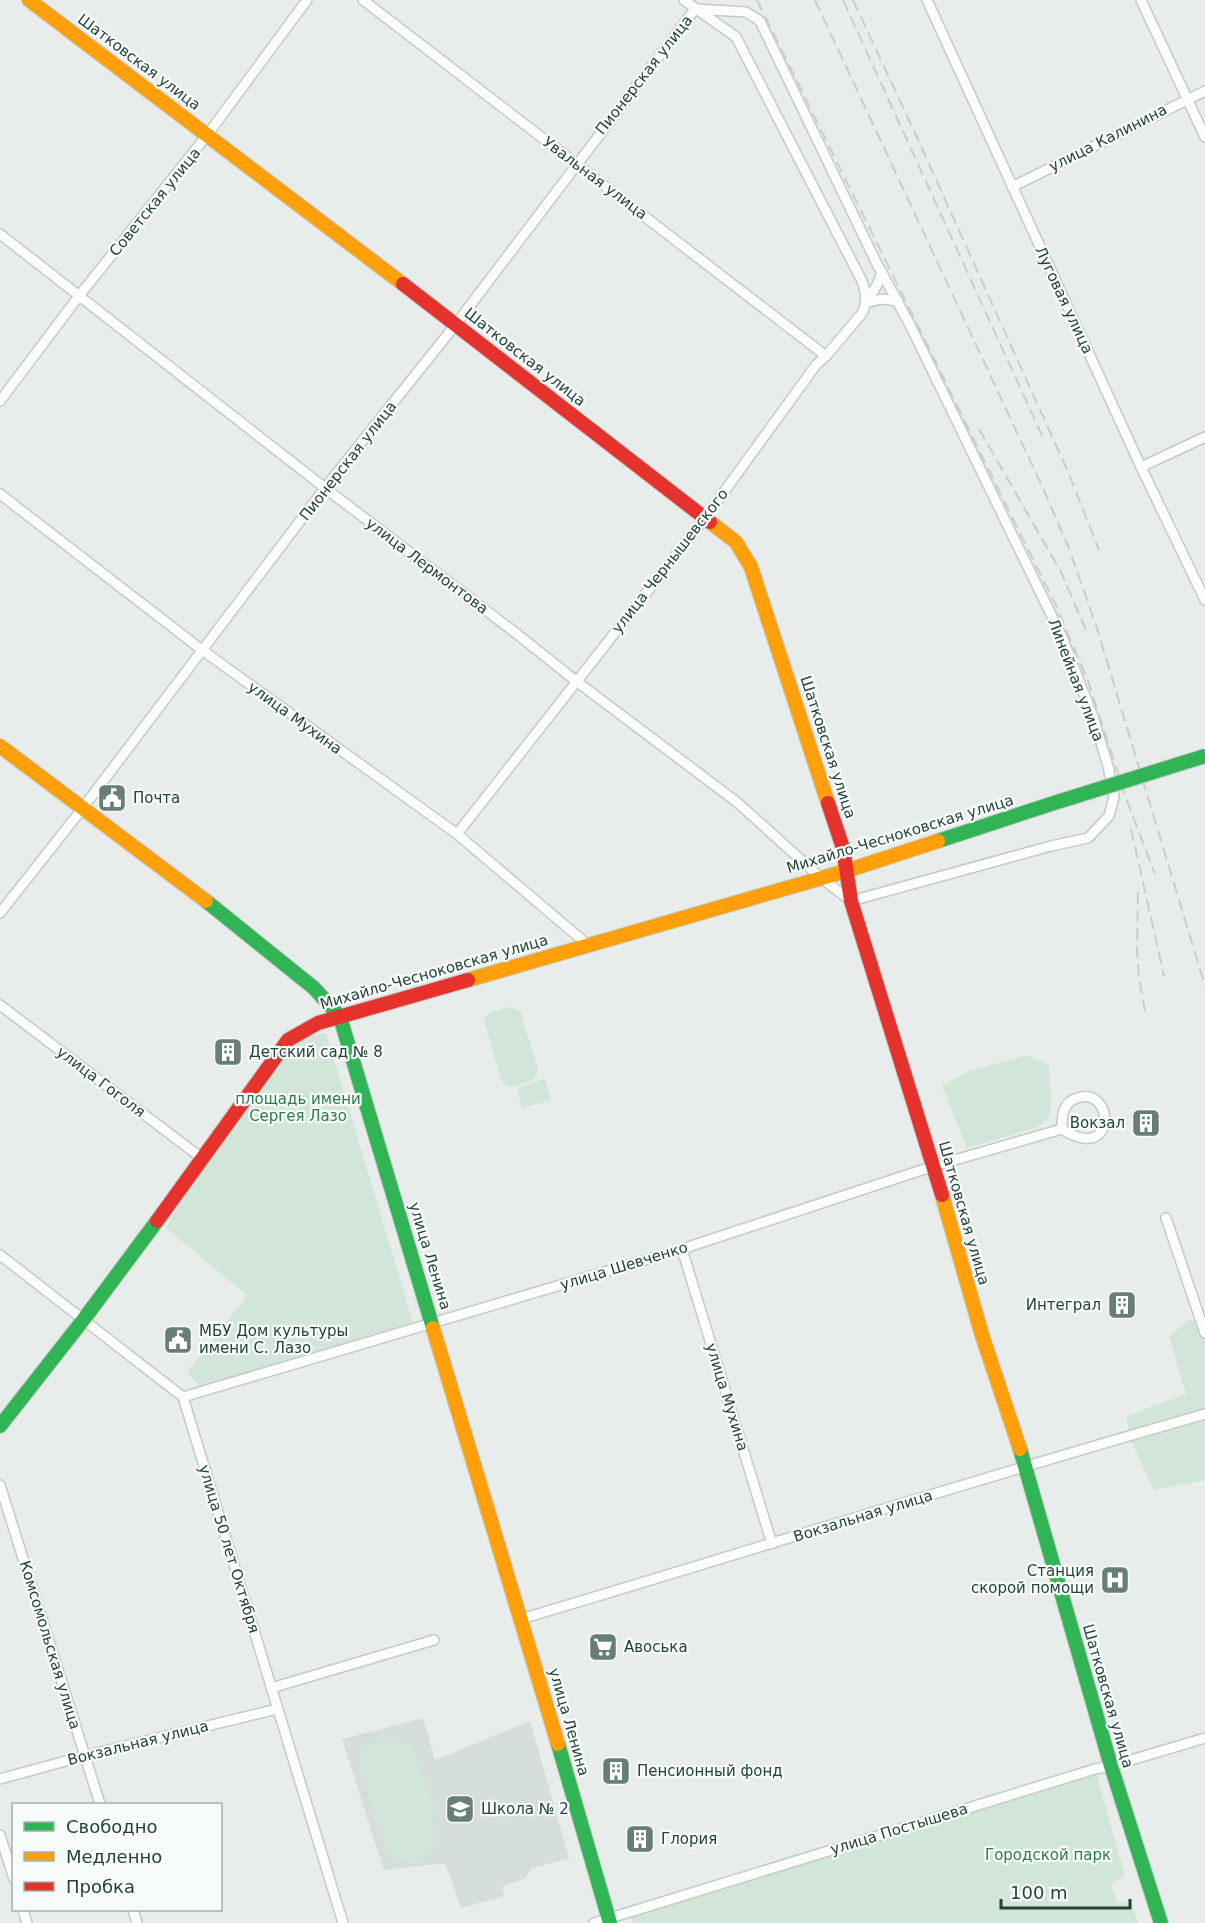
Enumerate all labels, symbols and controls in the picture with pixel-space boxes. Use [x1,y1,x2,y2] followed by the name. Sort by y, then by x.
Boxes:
[74,10,204,114] street label: Шатковская улица
[592,12,696,138] street label: Пионерская улица
[1046,100,1170,176] street label: улица Калинина
[539,133,651,223] street label: Увальная улица
[106,144,204,260] street label: Советская улица
[1031,243,1097,357] street label: Луговая улица
[461,304,589,410] street label: Шатковская улица
[296,398,400,524] street label: Пионерская улица
[608,485,732,637] street label: улица Чернышевского
[362,514,492,618] street label: улица Лермонтова
[1044,616,1108,744] street label: Линейная улица
[796,673,860,821] street label: Шатковская улица
[244,678,346,758] street label: улица Мухина
[96,782,128,814] public building icon: Почта
[133,789,180,807] place label: Почта
[784,791,1016,877] street label: Михайло-Чесноковская улица
[318,931,550,1013] street label: Михайло-Чесноковская улица
[212,1036,244,1068] building icon: Детский сад № 8
[53,1043,149,1121] street label: улица Гоголя
[249,1043,383,1061] place label: Детский сад № 8
[235,1090,361,1125] park label: площадь имени Сергея Лазо
[1130,1107,1162,1139] building icon: Вокзал
[1070,1114,1125,1132] place label: Вокзал
[935,1139,993,1287] street label: Шатковская улица
[405,1200,455,1312] street label: улица Ленина
[558,1238,690,1294] street label: улица Шевченко
[1106,1289,1138,1321] building icon: Интеграл
[1026,1296,1101,1314] place label: Интеграл
[199,1322,348,1357] place label: МБУ Дом культуры имени С. Лазо
[162,1324,194,1356] public building icon: МБУ Дом культуры имени С. Лазо
[702,1341,752,1453] street label: улица Мухина
[195,1463,263,1635] street label: улица 50 лет Октября
[791,1486,935,1546] street label: Вокзальная улица
[16,1558,84,1732] street label: Комсомольская улица
[971,1562,1094,1597] place label: Станция скорой помощи
[1099,1564,1131,1596] hospital icon: Станция скорой помощи
[1079,1622,1137,1770] street label: Шатковская улица
[587,1631,619,1663] supermarket icon: Авоська
[624,1638,688,1656] place label: Авоська
[545,1666,593,1778] street label: улица Ленина
[66,1717,210,1769] street label: Вокзальная улица
[600,1755,632,1787] building icon: Пенсионный фонд
[637,1762,783,1780] place label: Пенсионный фонд
[444,1793,476,1825] school or university icon: Школа № 2
[481,1800,569,1818] place label: Школа № 2
[828,1800,970,1858] street label: улица Постышева
[12,1803,222,1911] legend
[66,1816,158,1837] text: Свободно
[624,1823,656,1855] building icon: Глория
[661,1830,717,1848] place label: Глория
[66,1846,162,1867] text: Медленно
[985,1846,1111,1864] park label: Городской парк
[1001,1872,1130,1910] scale bar
[66,1876,135,1897] text: Пробка
[1010,1882,1068,1903] text: 100 m

